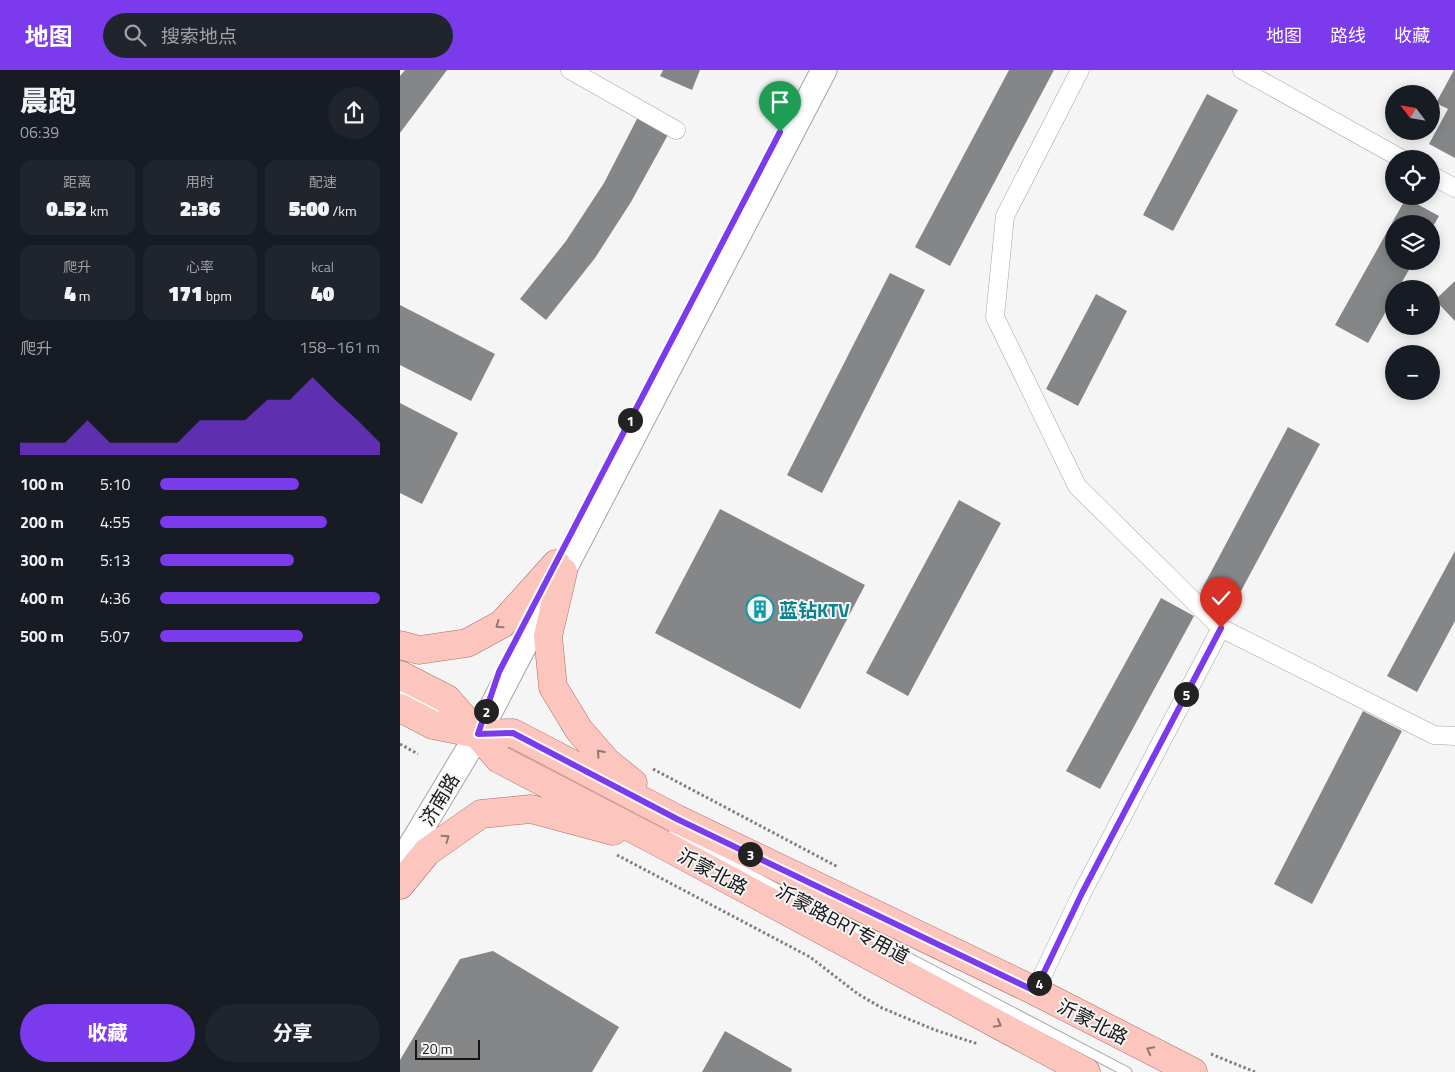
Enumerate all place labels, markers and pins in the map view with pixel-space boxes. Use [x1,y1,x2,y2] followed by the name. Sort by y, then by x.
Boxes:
[759,81,801,132] pin
[618,408,642,432] pin: 1
[1200,577,1242,628] pin
[745,594,775,624] building icon: 蓝钻KTV
[779,595,850,624] place label: 蓝钻KTV
[1174,682,1198,706] pin: 5
[474,698,498,724] pin: 2
[738,842,762,866] pin: 3
[1026,970,1052,996] pin: 4

